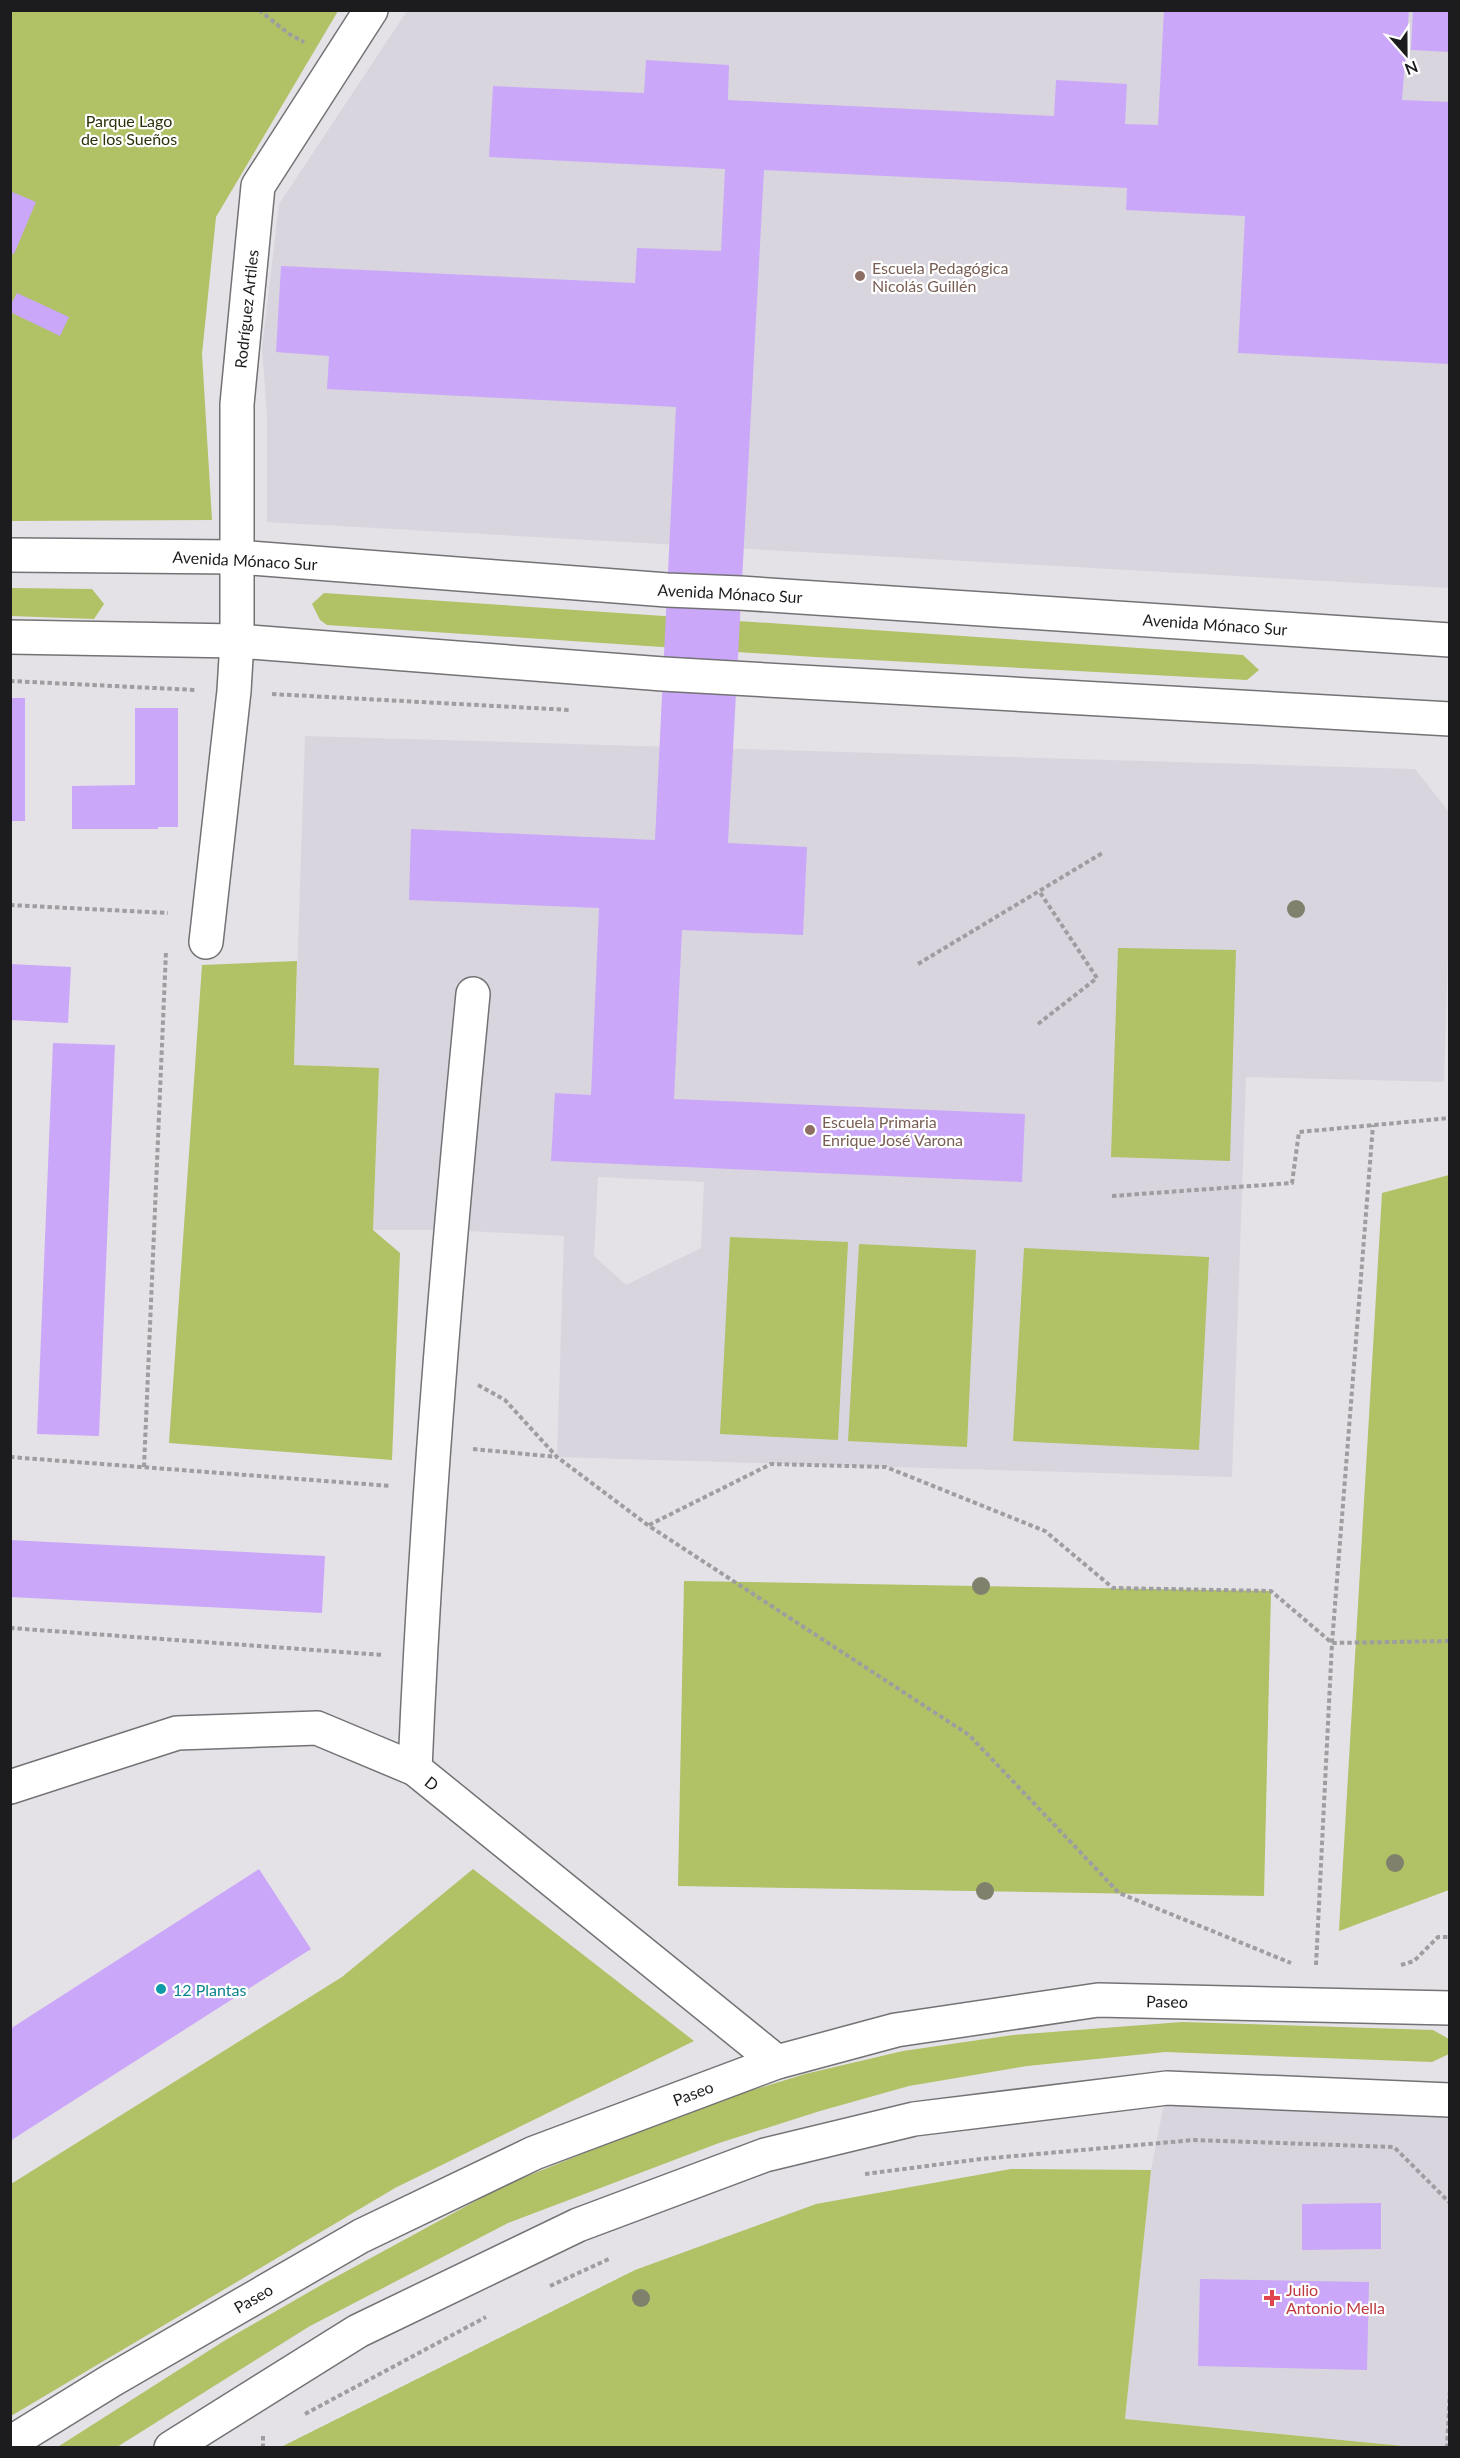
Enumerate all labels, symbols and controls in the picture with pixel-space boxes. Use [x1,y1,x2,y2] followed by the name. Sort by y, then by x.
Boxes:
[1376,24,1436,84] north arrow
[1402,57,1421,80] text: N
[81,111,177,148] park label: Parque Lago de los Sueños
[230,249,262,369] street label: Rodríguez Artiles
[872,258,1008,295] place label: Escuela Pedagógica Nicolás Guillén
[853,269,867,283] marker: Escuela Pedagógica Nicolás Guillén
[172,547,318,573] street label: Avenida Mónaco Sur
[657,580,803,606] street label: Avenida Mónaco Sur
[1142,609,1288,639] street label: Avenida Mónaco Sur
[822,1112,963,1149] place label: Escuela Primaria Enrique José Varona
[803,1123,817,1137] marker: Escuela Primaria Enrique José Varona
[421,1772,443,1794] street label: D
[173,1980,246,1999] place label: 12 Plantas
[154,1982,168,1996] marker: 12 Plantas
[1146,1991,1188,2011] street label: Paseo
[670,2077,716,2109] street label: Paseo
[230,2279,276,2317] street label: Paseo
[1286,2280,1385,2317] place label: Julio Antonio Mella
[1263,2289,1281,2307] marker: Julio Antonio Mella

